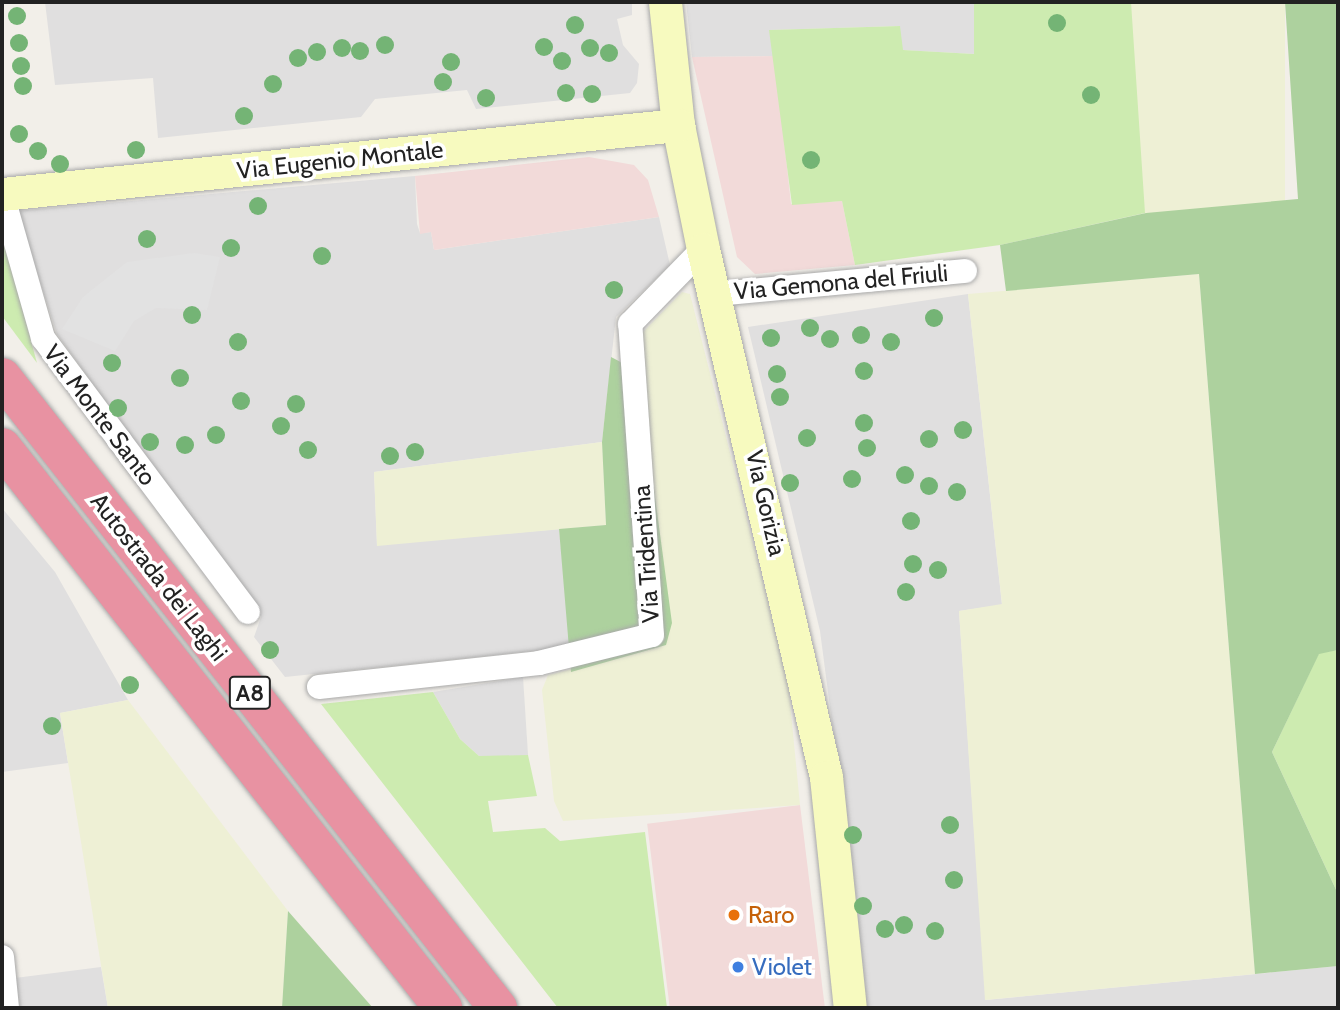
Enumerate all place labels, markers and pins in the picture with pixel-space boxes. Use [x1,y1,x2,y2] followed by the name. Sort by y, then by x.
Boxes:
[748,901,794,929] place label: Raro
[726,907,742,923] marker: Raro
[752,953,812,981] place label: Violet
[730,959,746,975] marker: Violet

